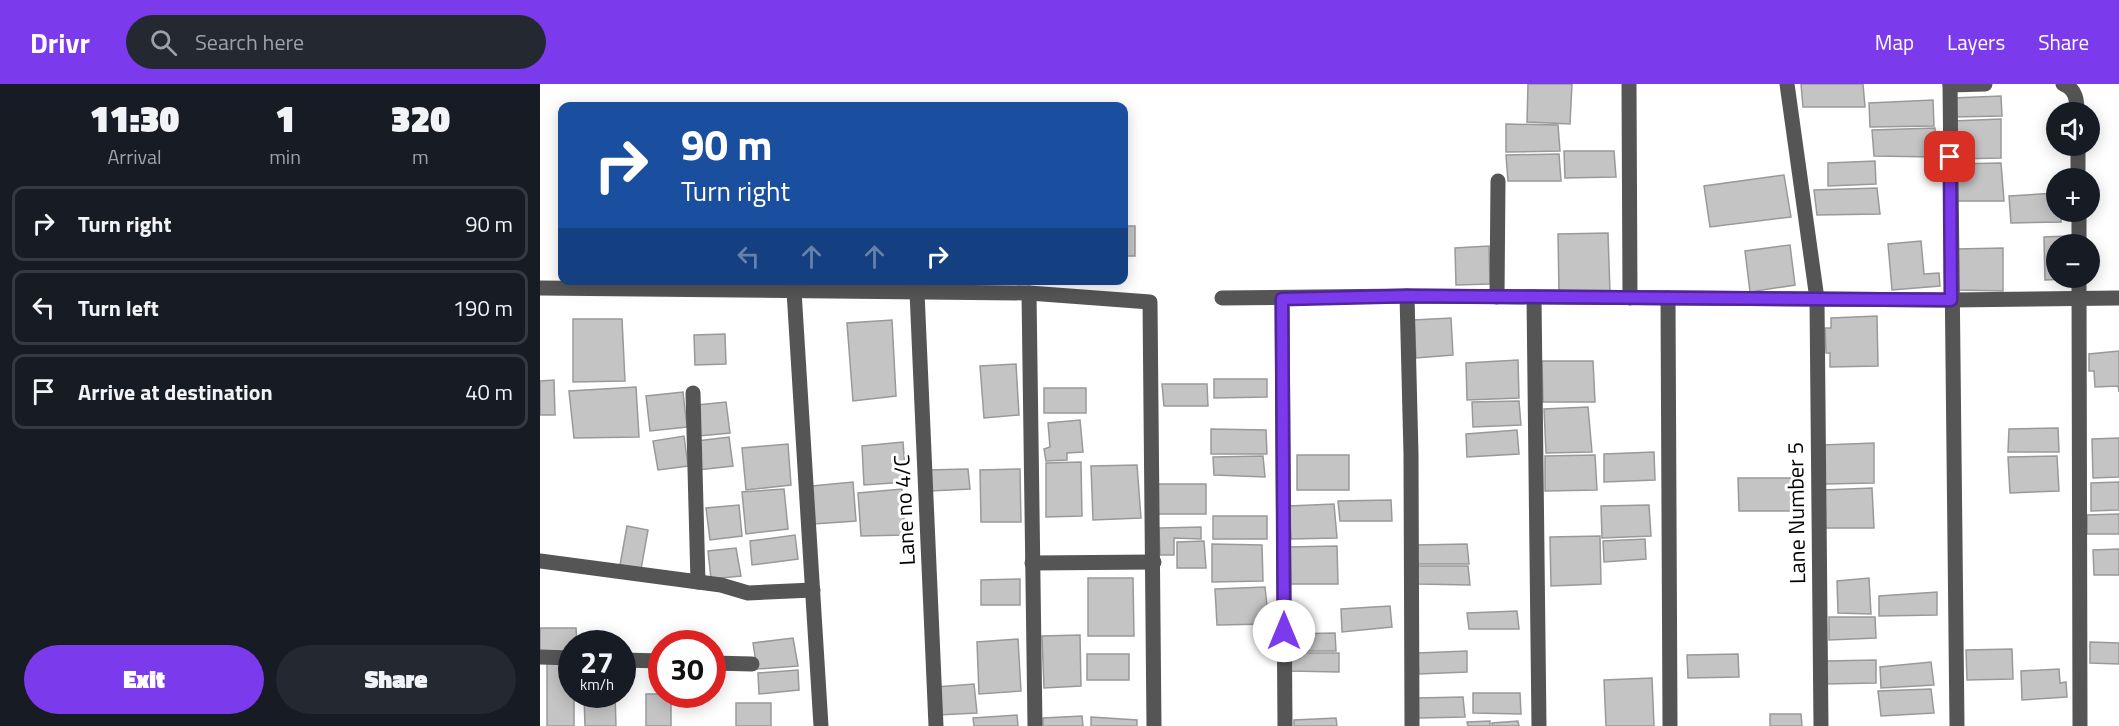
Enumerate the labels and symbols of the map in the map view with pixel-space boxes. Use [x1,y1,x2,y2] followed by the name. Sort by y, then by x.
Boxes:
[1924,131,1975,182] pin
[1778,442,1814,584] street label: Lane Number 5
[884,454,924,566] street label: Lane no 4/C
[1252,599,1316,663] position arrow
[648,630,726,708] speed limit sign: 30

